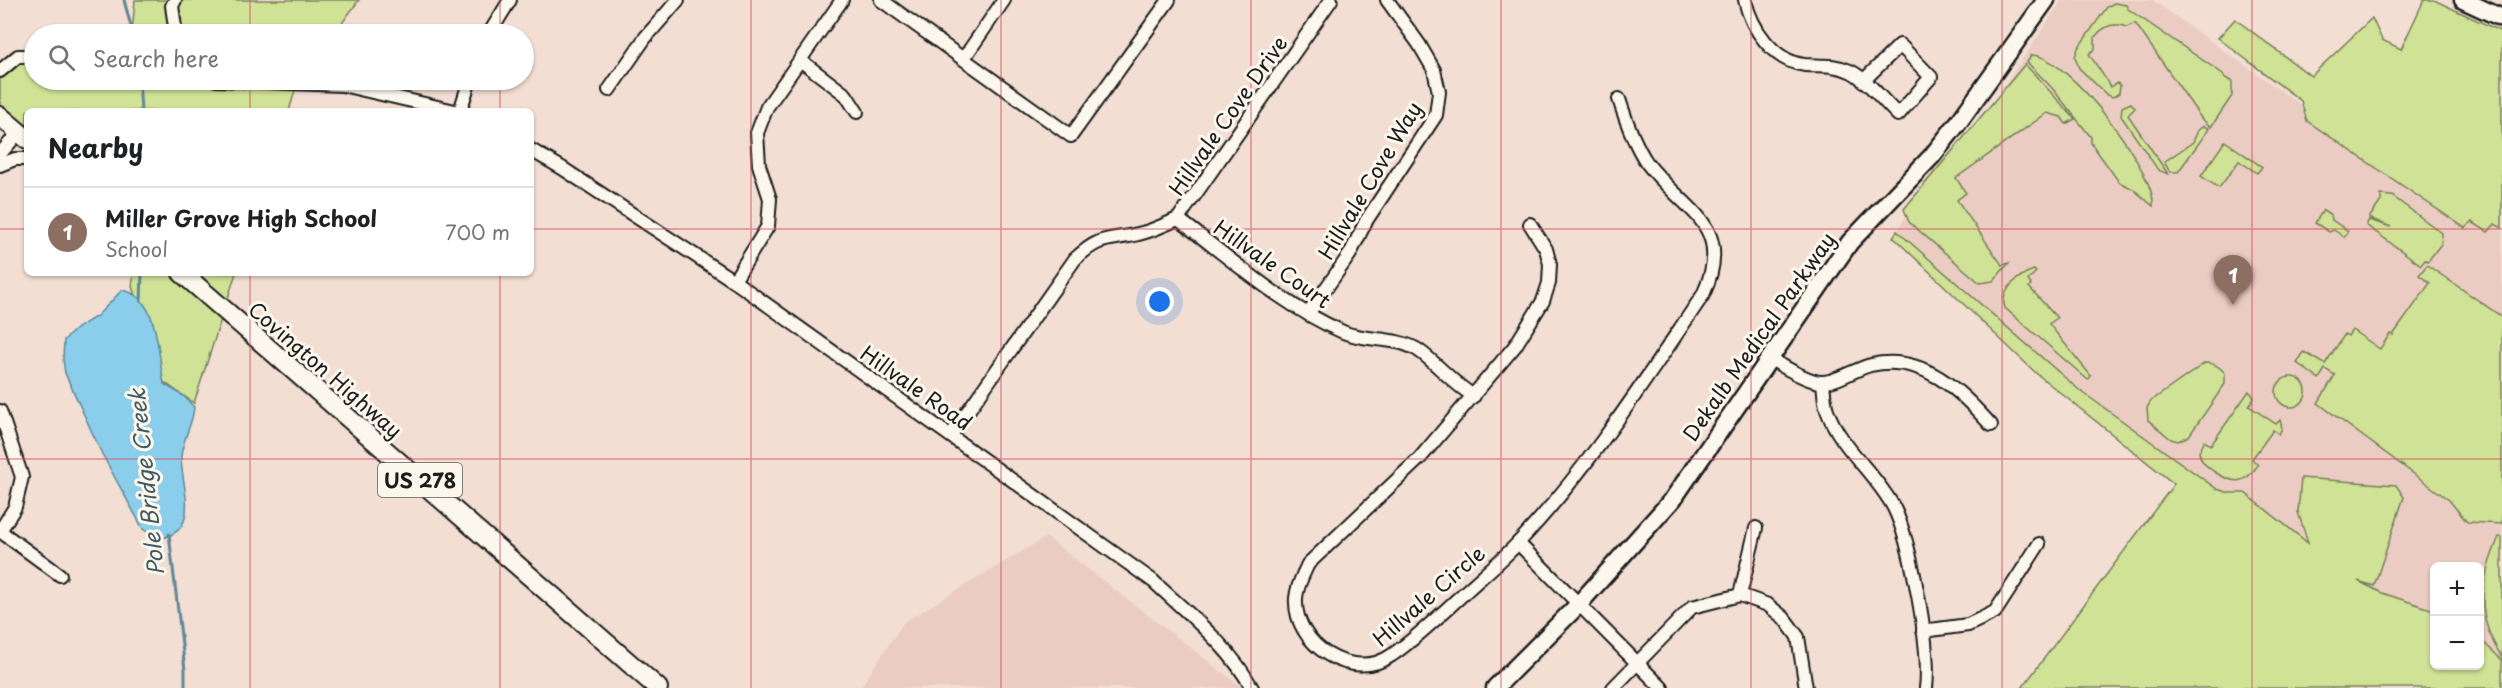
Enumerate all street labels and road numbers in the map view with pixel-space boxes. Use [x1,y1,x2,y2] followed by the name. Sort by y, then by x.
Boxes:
[1160,28,1294,202] street label: Hillvale Cove Drive
[1309,95,1429,265] street label: Hillvale Cove Way
[1208,211,1338,315] street label: Hillvale Court
[1674,225,1842,447] street label: Dekalb Medical Parkway
[242,293,410,445] street label: Covington Highway
[855,337,979,437] street label: Hillvale Road
[378,463,462,497] road number: US 278
[1365,537,1491,653] street label: Hillvale Circle

